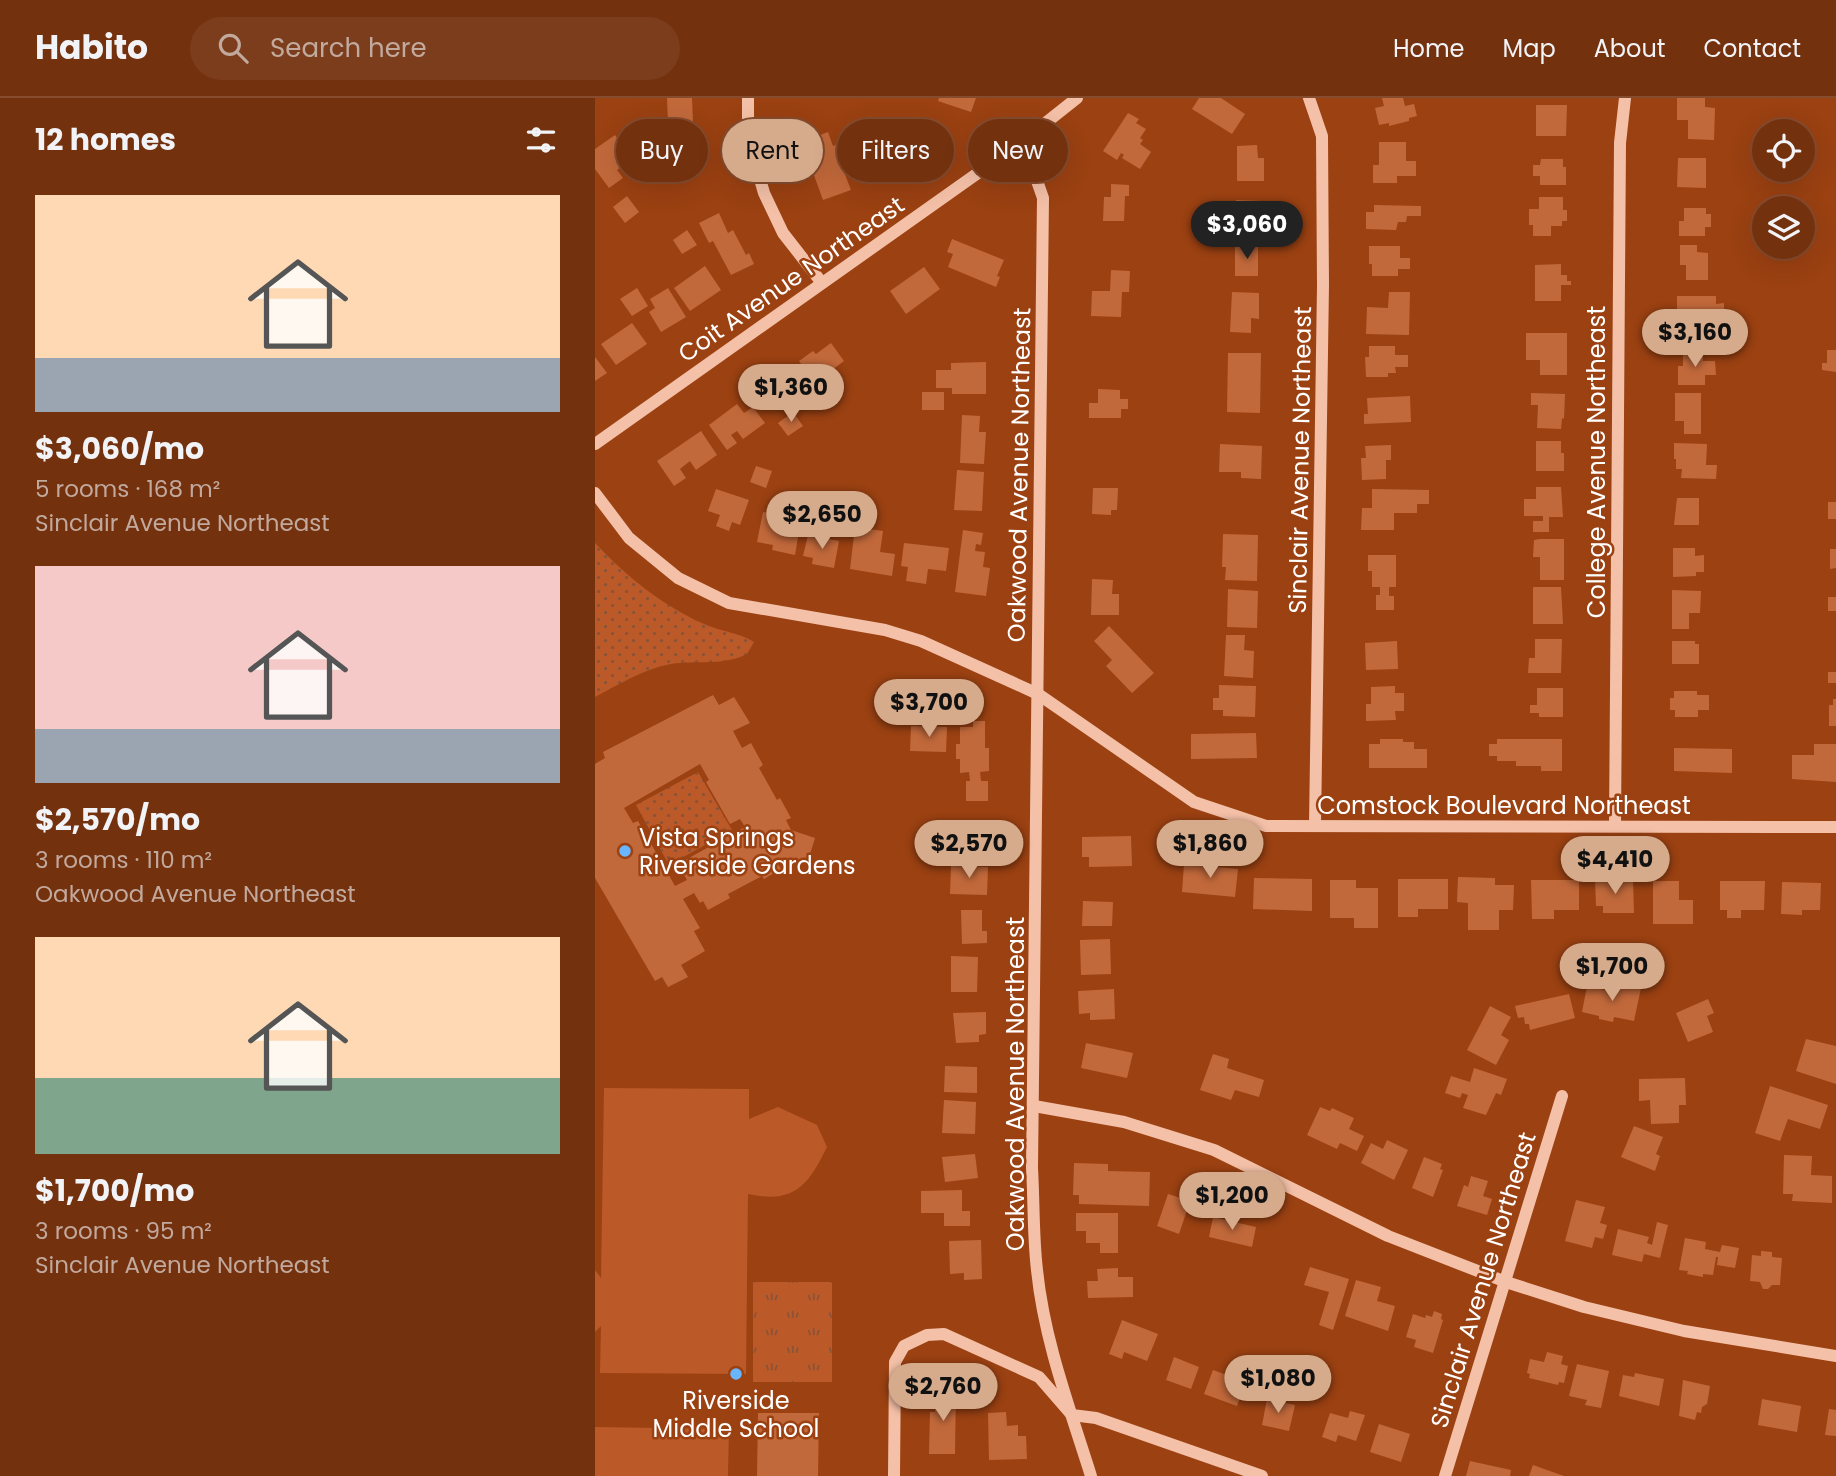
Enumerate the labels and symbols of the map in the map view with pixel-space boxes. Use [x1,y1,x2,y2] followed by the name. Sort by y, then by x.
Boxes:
[671,188,911,370] street label: Coit Avenue Northeast
[1190,202,1304,261] pin: $3,060
[1281,306,1319,614] street label: Sinclair Avenue Northeast
[1580,306,1613,618] street label: College Avenue Northeast
[1000,307,1038,643] street label: Oakwood Avenue Northeast
[1638,310,1752,369] pin: $3,160
[734,364,848,424] pin: $1,360
[765,491,879,551] pin: $2,650
[872,680,986,739] pin: $3,700
[1317,789,1691,822] street label: Comstock Boulevard Northeast
[912,820,1026,880] pin: $2,570
[1153,820,1267,880] pin: $1,860
[639,821,856,882] place label: Vista Springs Riverside Gardens
[1558,836,1672,896] pin: $4,410
[617,843,633,859] marker: Vista Springs Riverside Gardens
[999,917,1032,1251] street label: Oakwood Avenue Northeast
[1555,944,1669,1003] pin: $1,700
[1422,1128,1544,1432] street label: Sinclair Avenue Northeast
[1175,1172,1289,1232] pin: $1,200
[1221,1356,1335,1415] pin: $1,080
[886,1364,1000,1423] pin: $2,760
[728,1366,744,1382] marker: Riverside Middle School
[653,1384,819,1445] place label: Riverside Middle School

